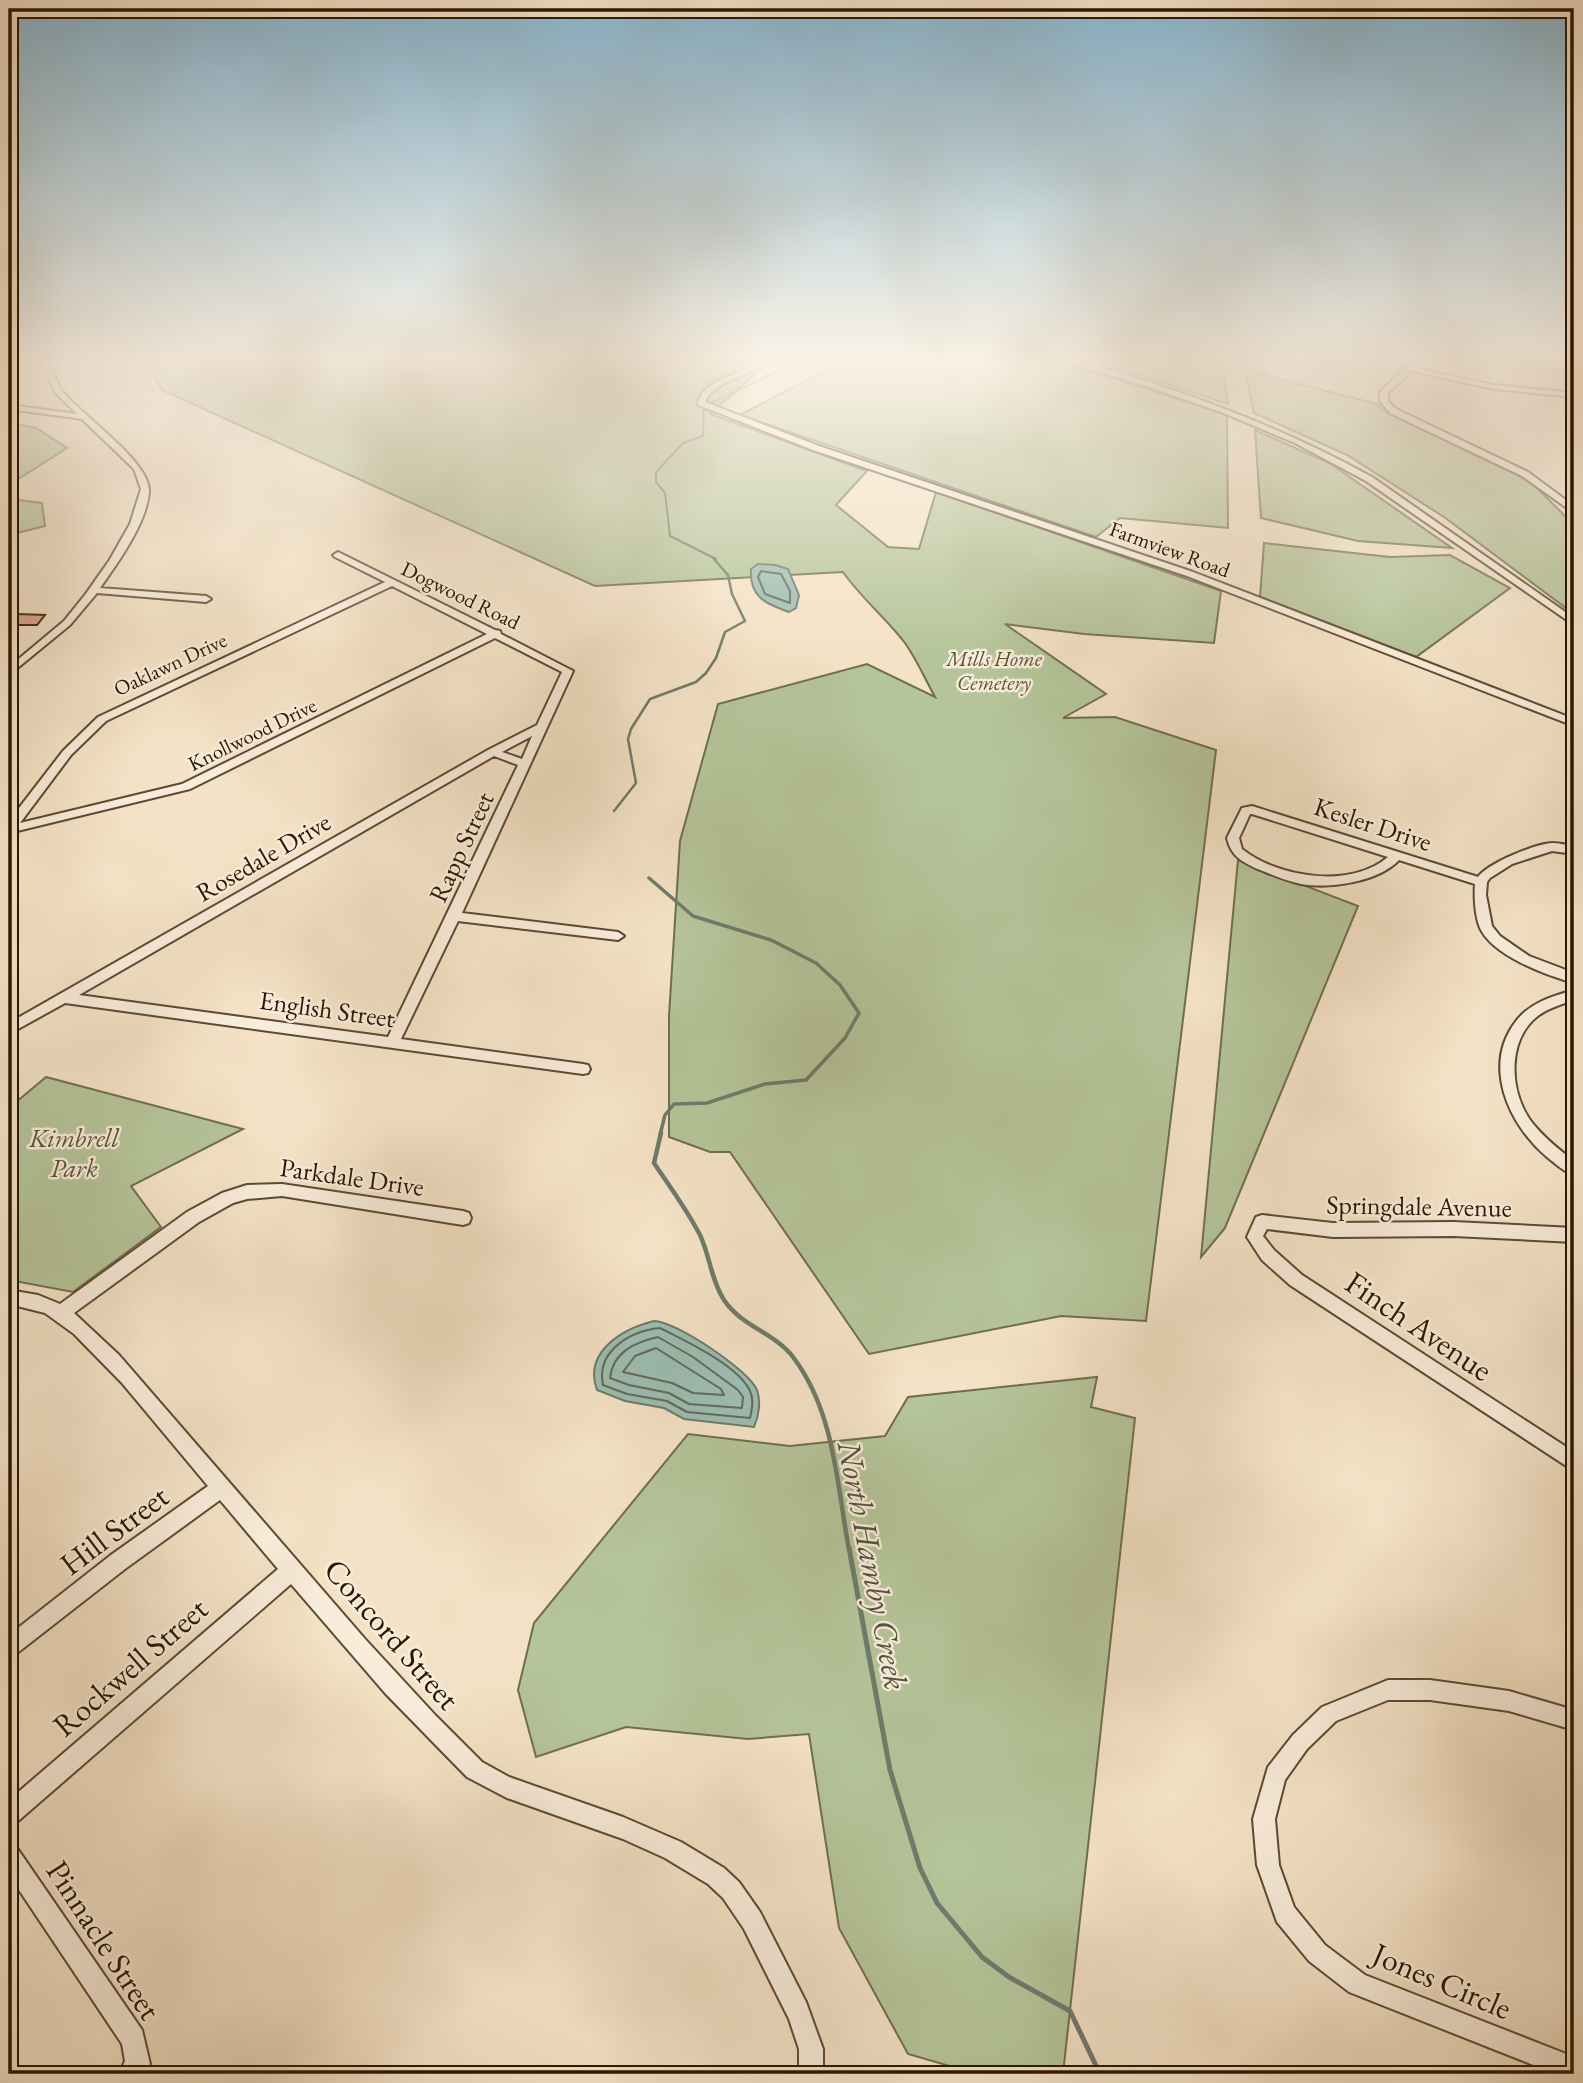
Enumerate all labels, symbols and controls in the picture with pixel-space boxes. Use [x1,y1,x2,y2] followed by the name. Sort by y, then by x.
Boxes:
[1106,515,1234,583] street label: Farmview Road
[397,555,525,636] street label: Dogwood Road
[109,626,231,702] street label: Oaklawn Drive
[944,645,1043,696] park label: Mills Home Cemetery
[183,691,321,777] street label: Knollwood Drive
[421,786,501,908] street label: Rapp Street
[1310,789,1436,859] street label: Kesler Drive
[189,805,337,909] street label: Rosedale Drive
[257,983,397,1035] street label: English Street
[28,1121,119,1185] park label: Kimbrell Park
[278,1150,426,1204] street label: Parkdale Drive
[1326,1187,1512,1225] street label: Springdale Avenue
[1337,1261,1501,1391] street label: Finch Avenue
[828,1436,918,1693] water label: North Hamby Creek
[51,1475,177,1585] street label: Hill Street
[315,1550,469,1718] street label: Concord Street
[44,1588,216,1746] street label: Rockwell Street
[37,1852,171,2028] street label: Pinnacle Street
[1363,1932,1518,2029] street label: Jones Circle

